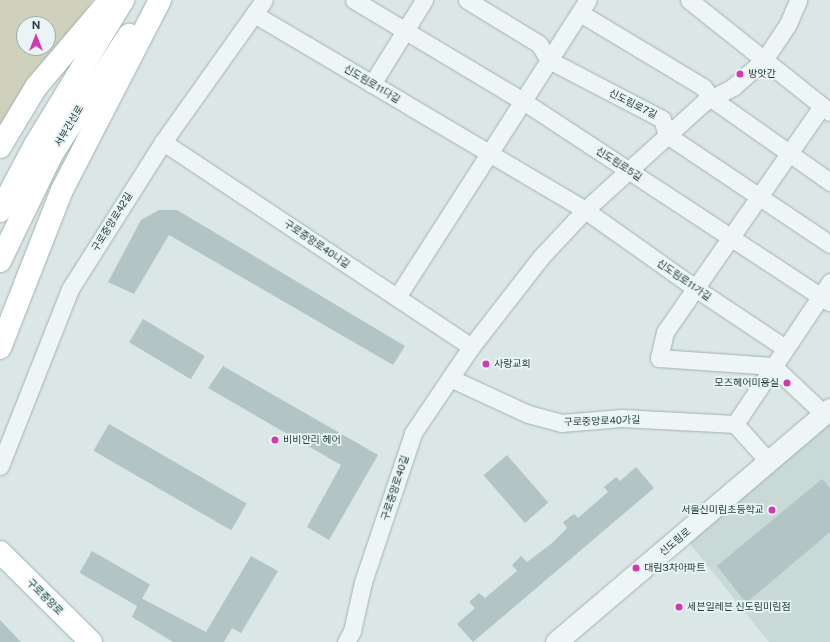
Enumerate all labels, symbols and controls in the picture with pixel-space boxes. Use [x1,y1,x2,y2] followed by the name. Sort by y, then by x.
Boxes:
[16,16,56,56] north arrow
[32,19,40,31] text: N
[342,63,402,105] street label: 신도림로11다길
[748,68,776,80] place label: 방앗간
[735,69,745,79] marker: 방앗간
[607,87,659,121] street label: 신도림로7길
[52,103,86,149] street label: 서부간선로
[594,145,644,183] street label: 신도림로5길
[89,190,135,254] street label: 구로중앙로42길
[282,218,352,270] street label: 구로중앙로40나길
[655,257,713,303] street label: 신도림로11가길
[494,358,531,370] place label: 사랑교회
[481,359,491,369] marker: 사랑교회
[715,377,779,389] place label: 모즈헤어미용실
[782,378,792,388] marker: 모즈헤어미용실
[563,414,641,428] street label: 구로중앙로40가길
[283,434,341,446] place label: 비비안리 헤어
[270,435,280,445] marker: 비비안리 헤어
[379,454,411,522] street label: 구로중앙로40길
[681,504,764,516] place label: 서울신미림초등학교
[767,505,777,515] marker: 서울신미림초등학교
[657,526,693,558] street label: 신도림로
[644,562,705,574] place label: 대림3차아파트
[631,563,641,573] marker: 대림3차아파트
[24,576,66,618] street label: 구로중앙로
[687,601,791,613] place label: 세븐일레븐 신도림미림점
[674,602,684,612] marker: 세븐일레븐 신도림미림점

